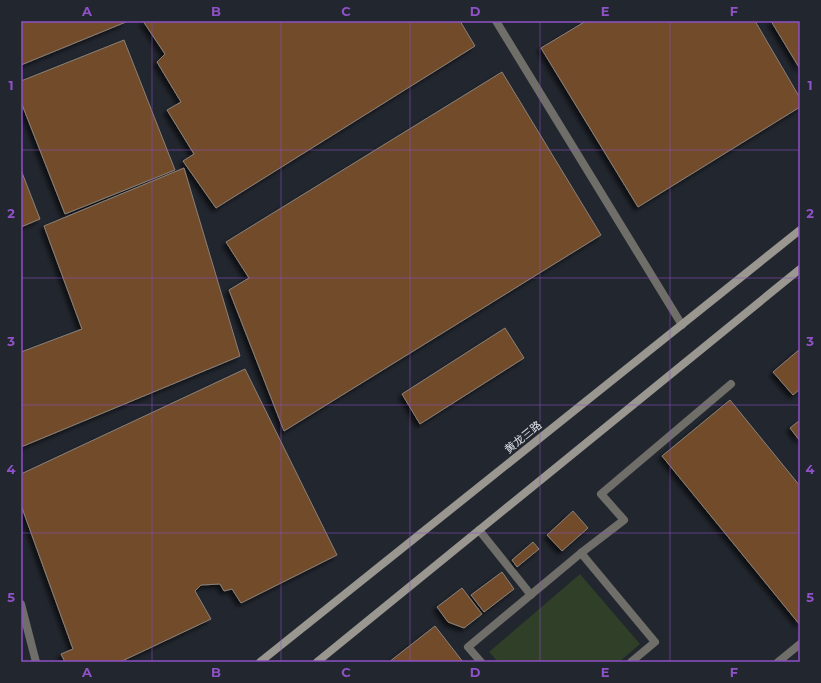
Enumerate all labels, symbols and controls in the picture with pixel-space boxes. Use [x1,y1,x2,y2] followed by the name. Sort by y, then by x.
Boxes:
[81,3,93,19] text: A
[211,3,221,19] text: B
[341,3,351,19] text: C
[470,3,481,19] text: D
[601,3,610,19] text: E
[730,3,738,19] text: F
[8,77,14,93] text: 1
[807,77,813,93] text: 1
[7,205,15,221] text: 2
[806,205,814,221] text: 2
[6,333,15,349] text: 3
[805,333,814,349] text: 3
[501,418,545,456] street label: 黄龙三路
[7,461,16,477] text: 4
[806,461,815,477] text: 4
[7,589,15,605] text: 5
[806,589,814,605] text: 5
[81,664,93,680] text: A
[211,664,221,680] text: B
[341,664,351,680] text: C
[470,664,481,680] text: D
[601,664,610,680] text: E
[730,664,738,680] text: F

